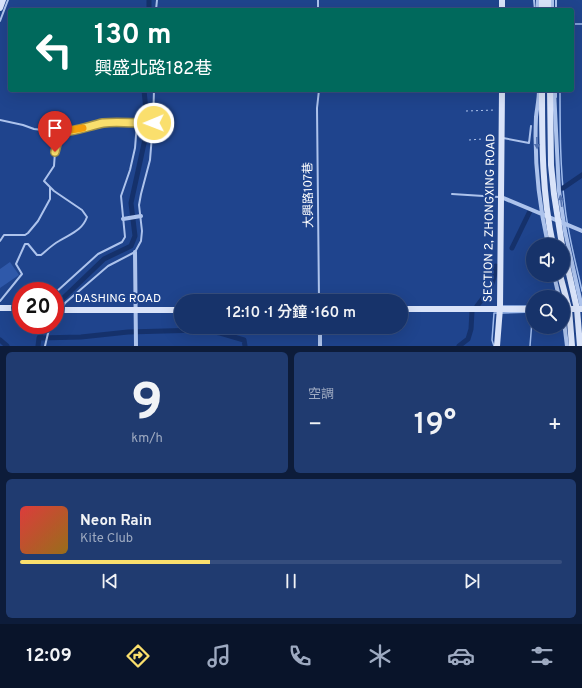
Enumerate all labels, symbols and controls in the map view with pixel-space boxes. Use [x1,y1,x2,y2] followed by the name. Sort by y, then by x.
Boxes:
[94,18,172,54] text: 130 m
[28,24,80,76] icon: left
[94,58,212,81] text: 興盛北路182巷
[133,102,175,144] position arrow
[38,111,72,152] pin
[44,117,66,139] icon: arrive
[481,134,499,302] street label: SECTION 2, ZHONGXING ROAD
[534,137,540,150] one-way arrow
[300,162,318,228] street label: 大興路107巷
[558,195,564,207] one-way arrow
[526,238,570,334] map controls
[526,238,570,282] button: sound
[12,282,64,334] speed limit sign: 20
[526,290,570,334] button: search
[75,291,161,307] street label: DASHING ROAD
[226,304,356,323] text: 12:10 · 1 分鐘 · 160 m
[131,372,163,438] text: 9
[308,387,334,403] text: 空調
[414,407,456,444] text: 19°
[308,412,322,439] text: −
[548,412,562,439] text: +
[131,431,163,447] text: km/h
[80,512,152,531] text: Neon Rain
[80,531,133,547] text: Kite Club
[99,570,121,592] icon: previous
[280,570,302,592] icon: pause
[461,570,483,592] icon: next
[124,642,152,670] icon: directions
[205,642,233,670] icon: music
[286,642,314,670] icon: phone
[366,642,394,670] icon: climate
[447,642,475,670] icon: car
[528,642,556,670] icon: filters
[26,645,72,668] text: 12:09

